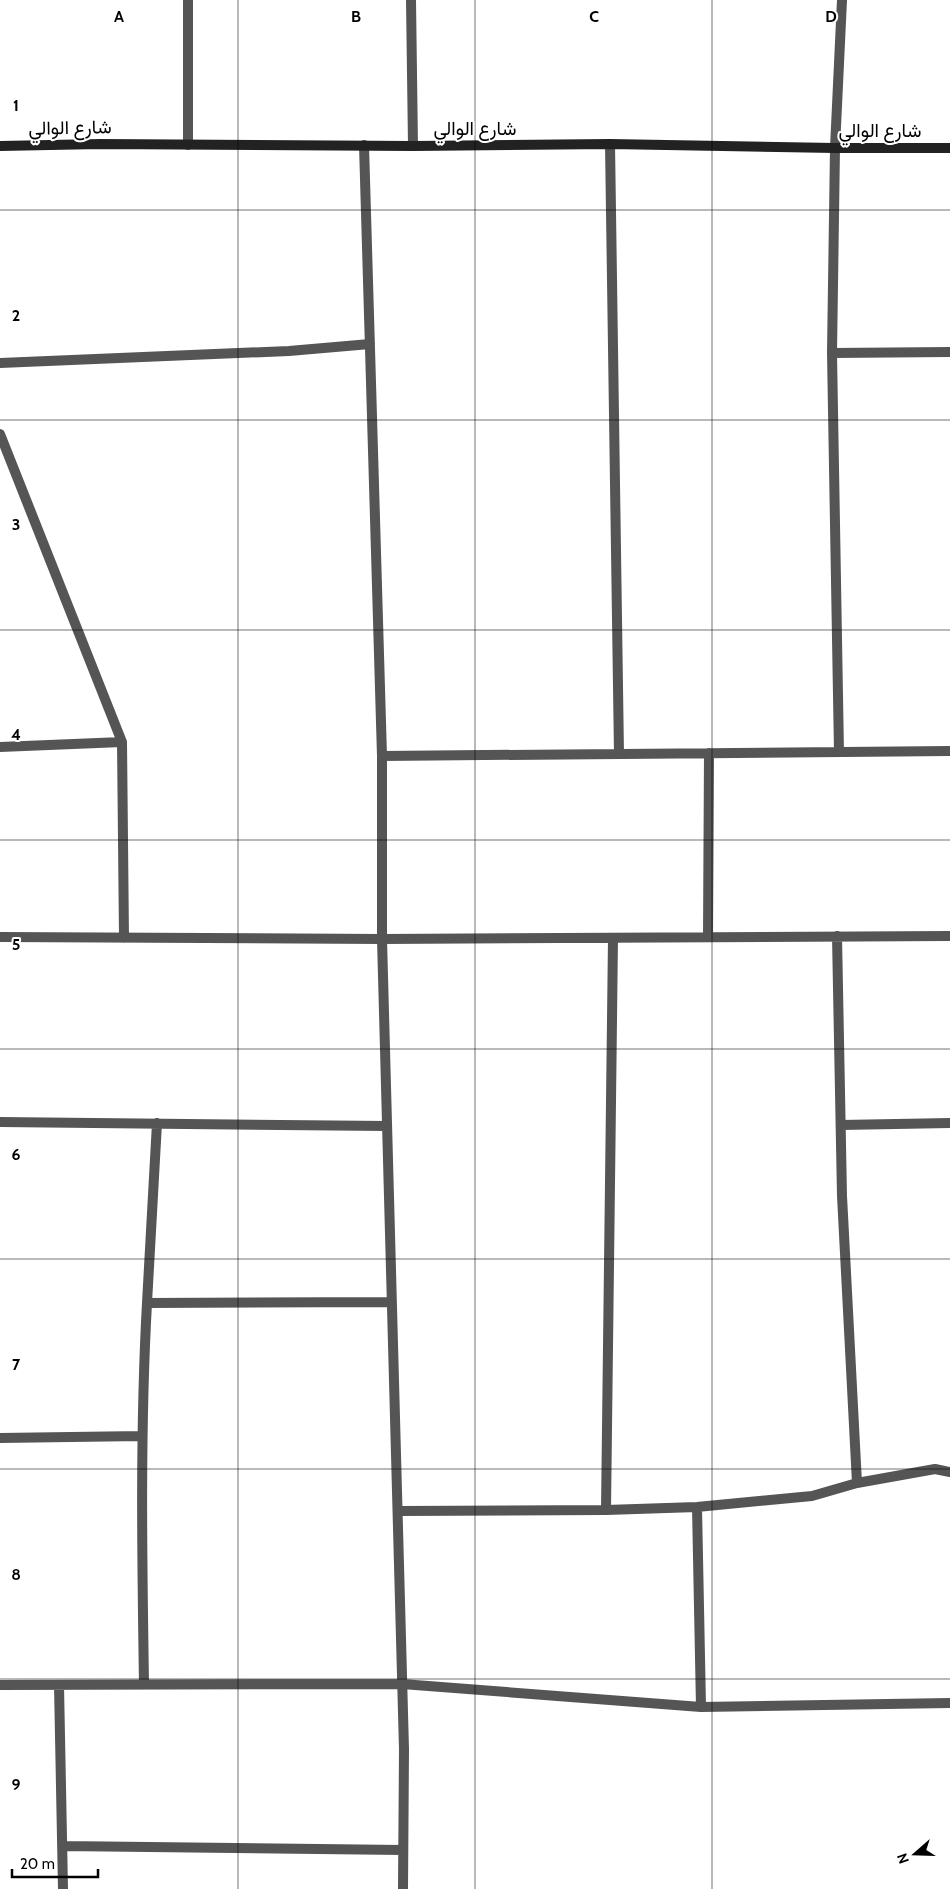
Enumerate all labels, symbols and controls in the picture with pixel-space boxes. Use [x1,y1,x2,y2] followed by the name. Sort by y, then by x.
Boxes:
[114,7,124,26] text: A
[351,7,361,26] text: B
[589,7,599,26] text: C
[825,7,837,26] text: D
[13,96,19,115] text: 1
[28,115,112,144] street label: شارع الوالي
[433,117,517,144] street label: شارع الوالي
[838,119,922,146] street label: شارع الوالي
[12,306,20,325] text: 2
[12,515,20,534] text: 3
[11,725,21,744] text: 4
[12,935,20,954] text: 5
[12,1145,21,1164] text: 6
[12,1355,21,1374] text: 7
[11,1565,21,1584] text: 8
[12,1775,21,1794] text: 9
[890,1829,940,1879] north arrow
[12,1846,99,1878] scale bar
[893,1851,913,1866] text: N
[20,1855,55,1873] text: 20 m

